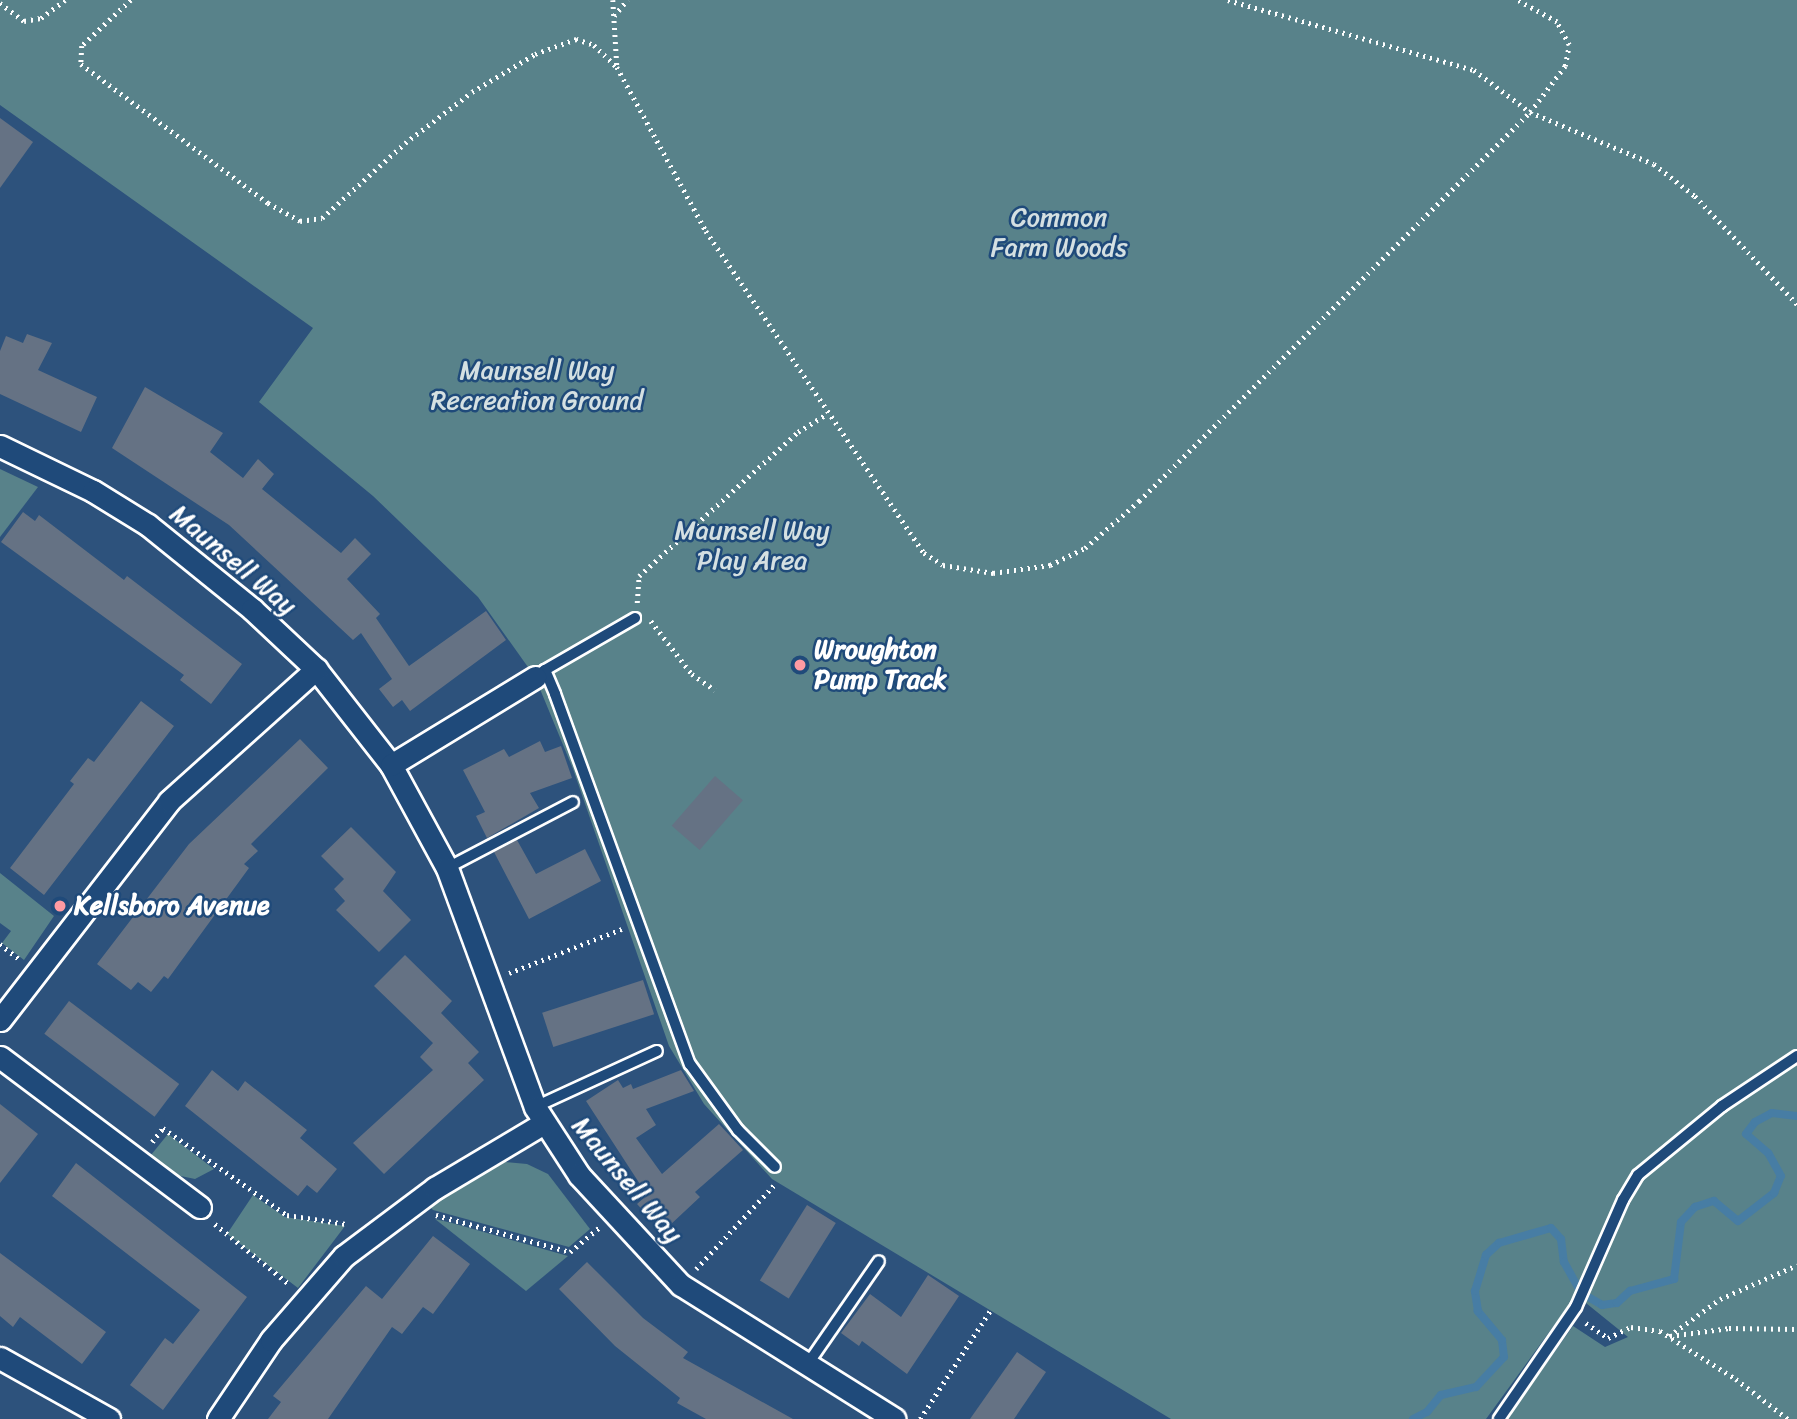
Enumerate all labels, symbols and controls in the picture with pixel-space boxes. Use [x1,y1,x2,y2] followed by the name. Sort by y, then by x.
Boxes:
[991,202,1127,264] park label: Common Farm Woods
[431,355,643,416] park label: Maunsell Way Recreation Ground
[164,498,302,622] street label: Maunsell Way
[675,515,829,576] park label: Maunsell Way Play Area
[814,634,947,696] place label: Wroughton Pump Track
[792,657,808,673] marker: Wroughton Pump Track
[74,890,269,922] place label: Kellsboro Avenue
[52,898,68,914] marker: Kellsboro Avenue
[565,1111,689,1249] street label: Maunsell Way

